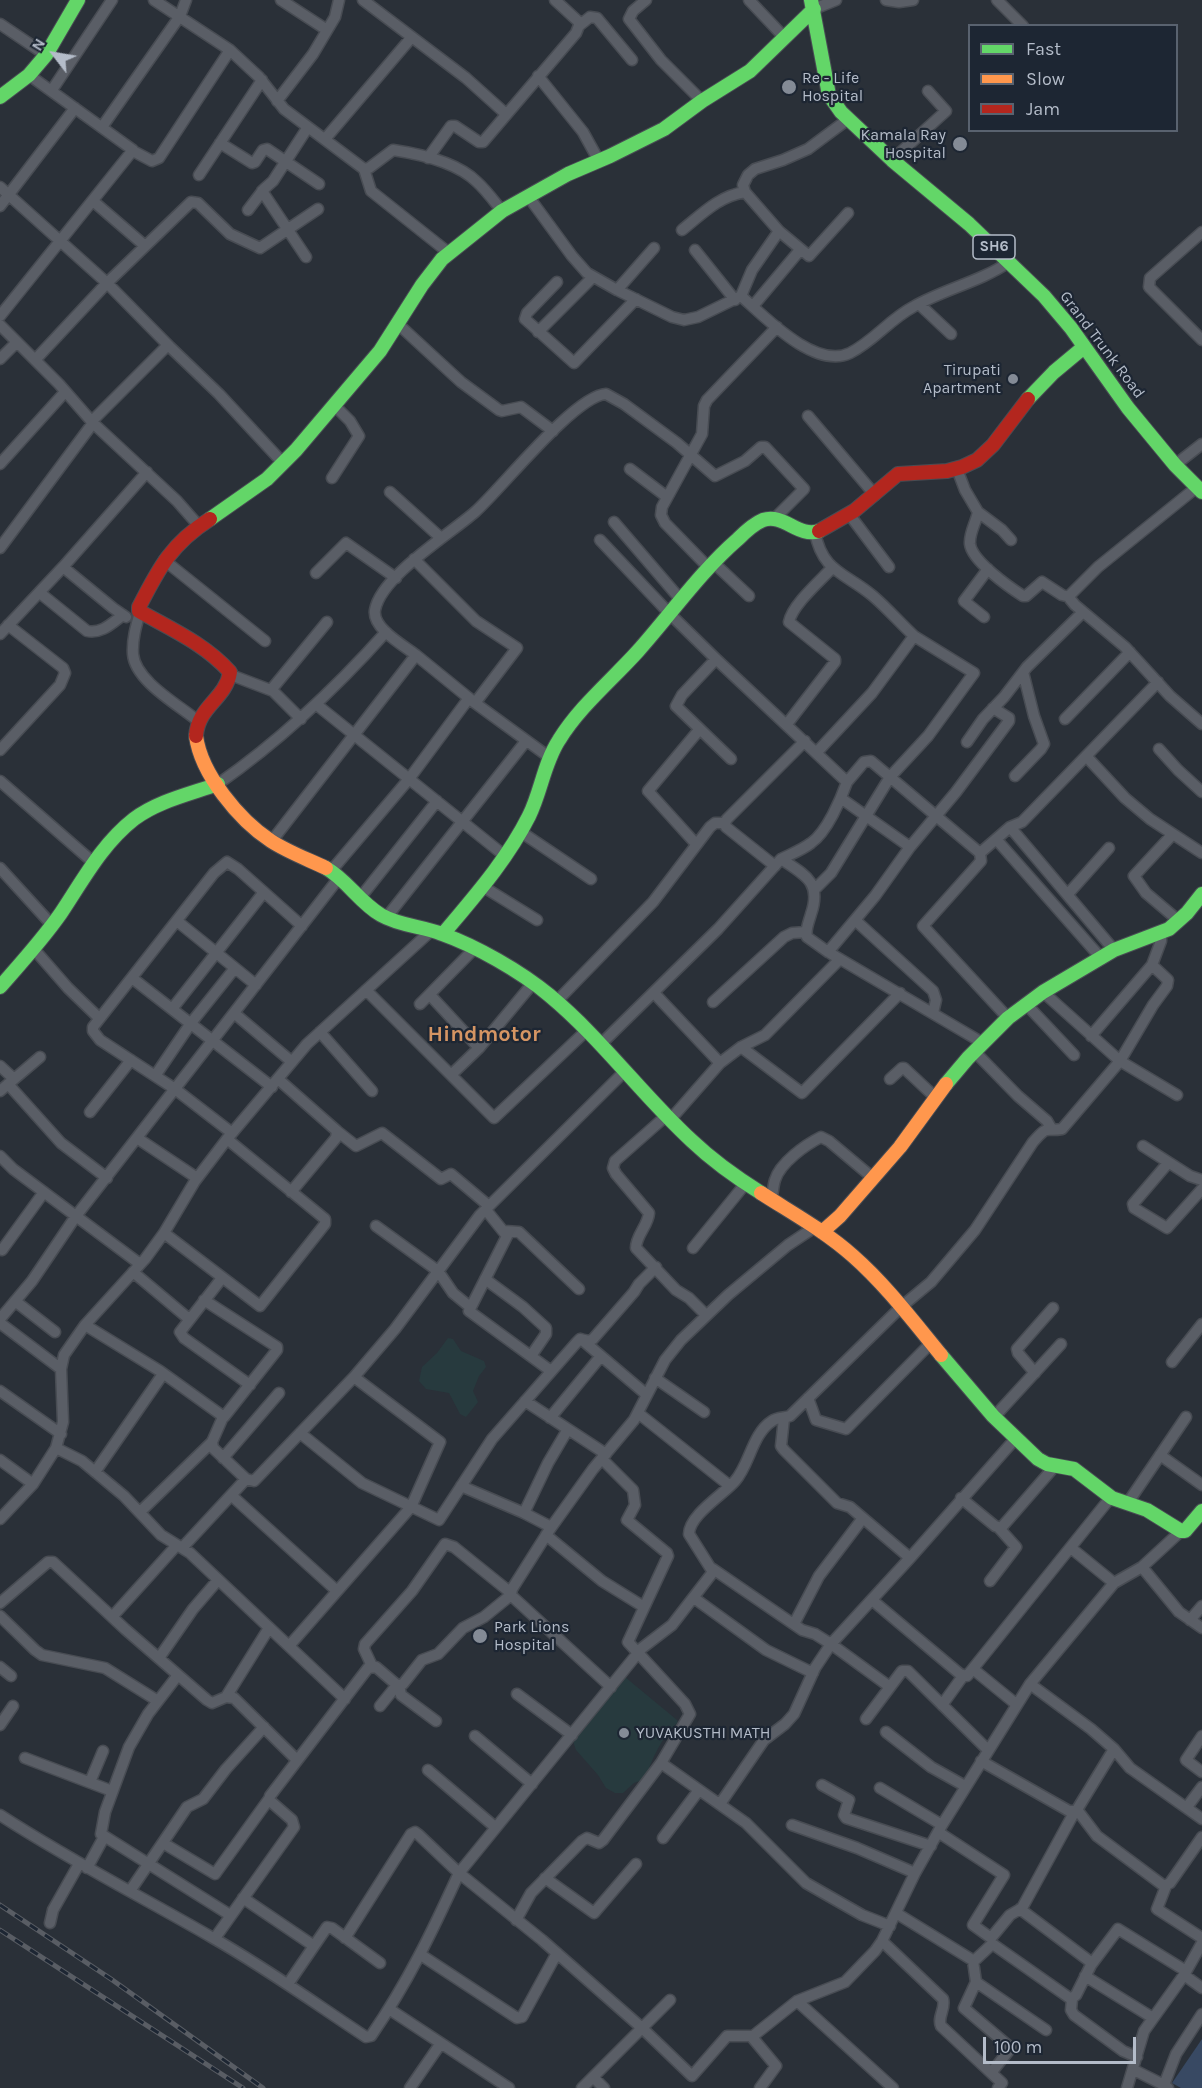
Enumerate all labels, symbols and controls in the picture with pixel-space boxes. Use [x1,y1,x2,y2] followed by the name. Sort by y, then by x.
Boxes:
[24,24,84,84] north arrow
[968,24,1178,132] legend
[27,35,49,54] text: N
[1026,38,1061,60] text: Fast
[802,68,863,106] place label: Re - Life Hospital
[1026,68,1065,90] text: Slow
[780,78,798,96] marker: Re - Life Hospital
[1026,98,1060,120] text: Jam
[861,125,946,163] place label: Kamala Ray Hospital
[951,135,969,153] marker: Kamala Ray Hospital
[973,235,1015,259] road number: SH6
[1055,288,1149,402] street label: Grand Trunk Road
[923,360,1001,398] place label: Tirupati Apartment
[1006,372,1020,386] marker: Tirupati Apartment
[427,1022,541,1048] district label: Hindmotor
[494,1617,569,1655] place label: Park Lions Hospital
[471,1627,489,1645] marker: Park Lions Hospital
[636,1723,771,1743] place label: YUVAKUSTHI MATH
[617,1726,631,1740] marker: YUVAKUSTHI MATH
[986,2025,1139,2063] scale bar
[994,2036,1042,2058] text: 100 m

